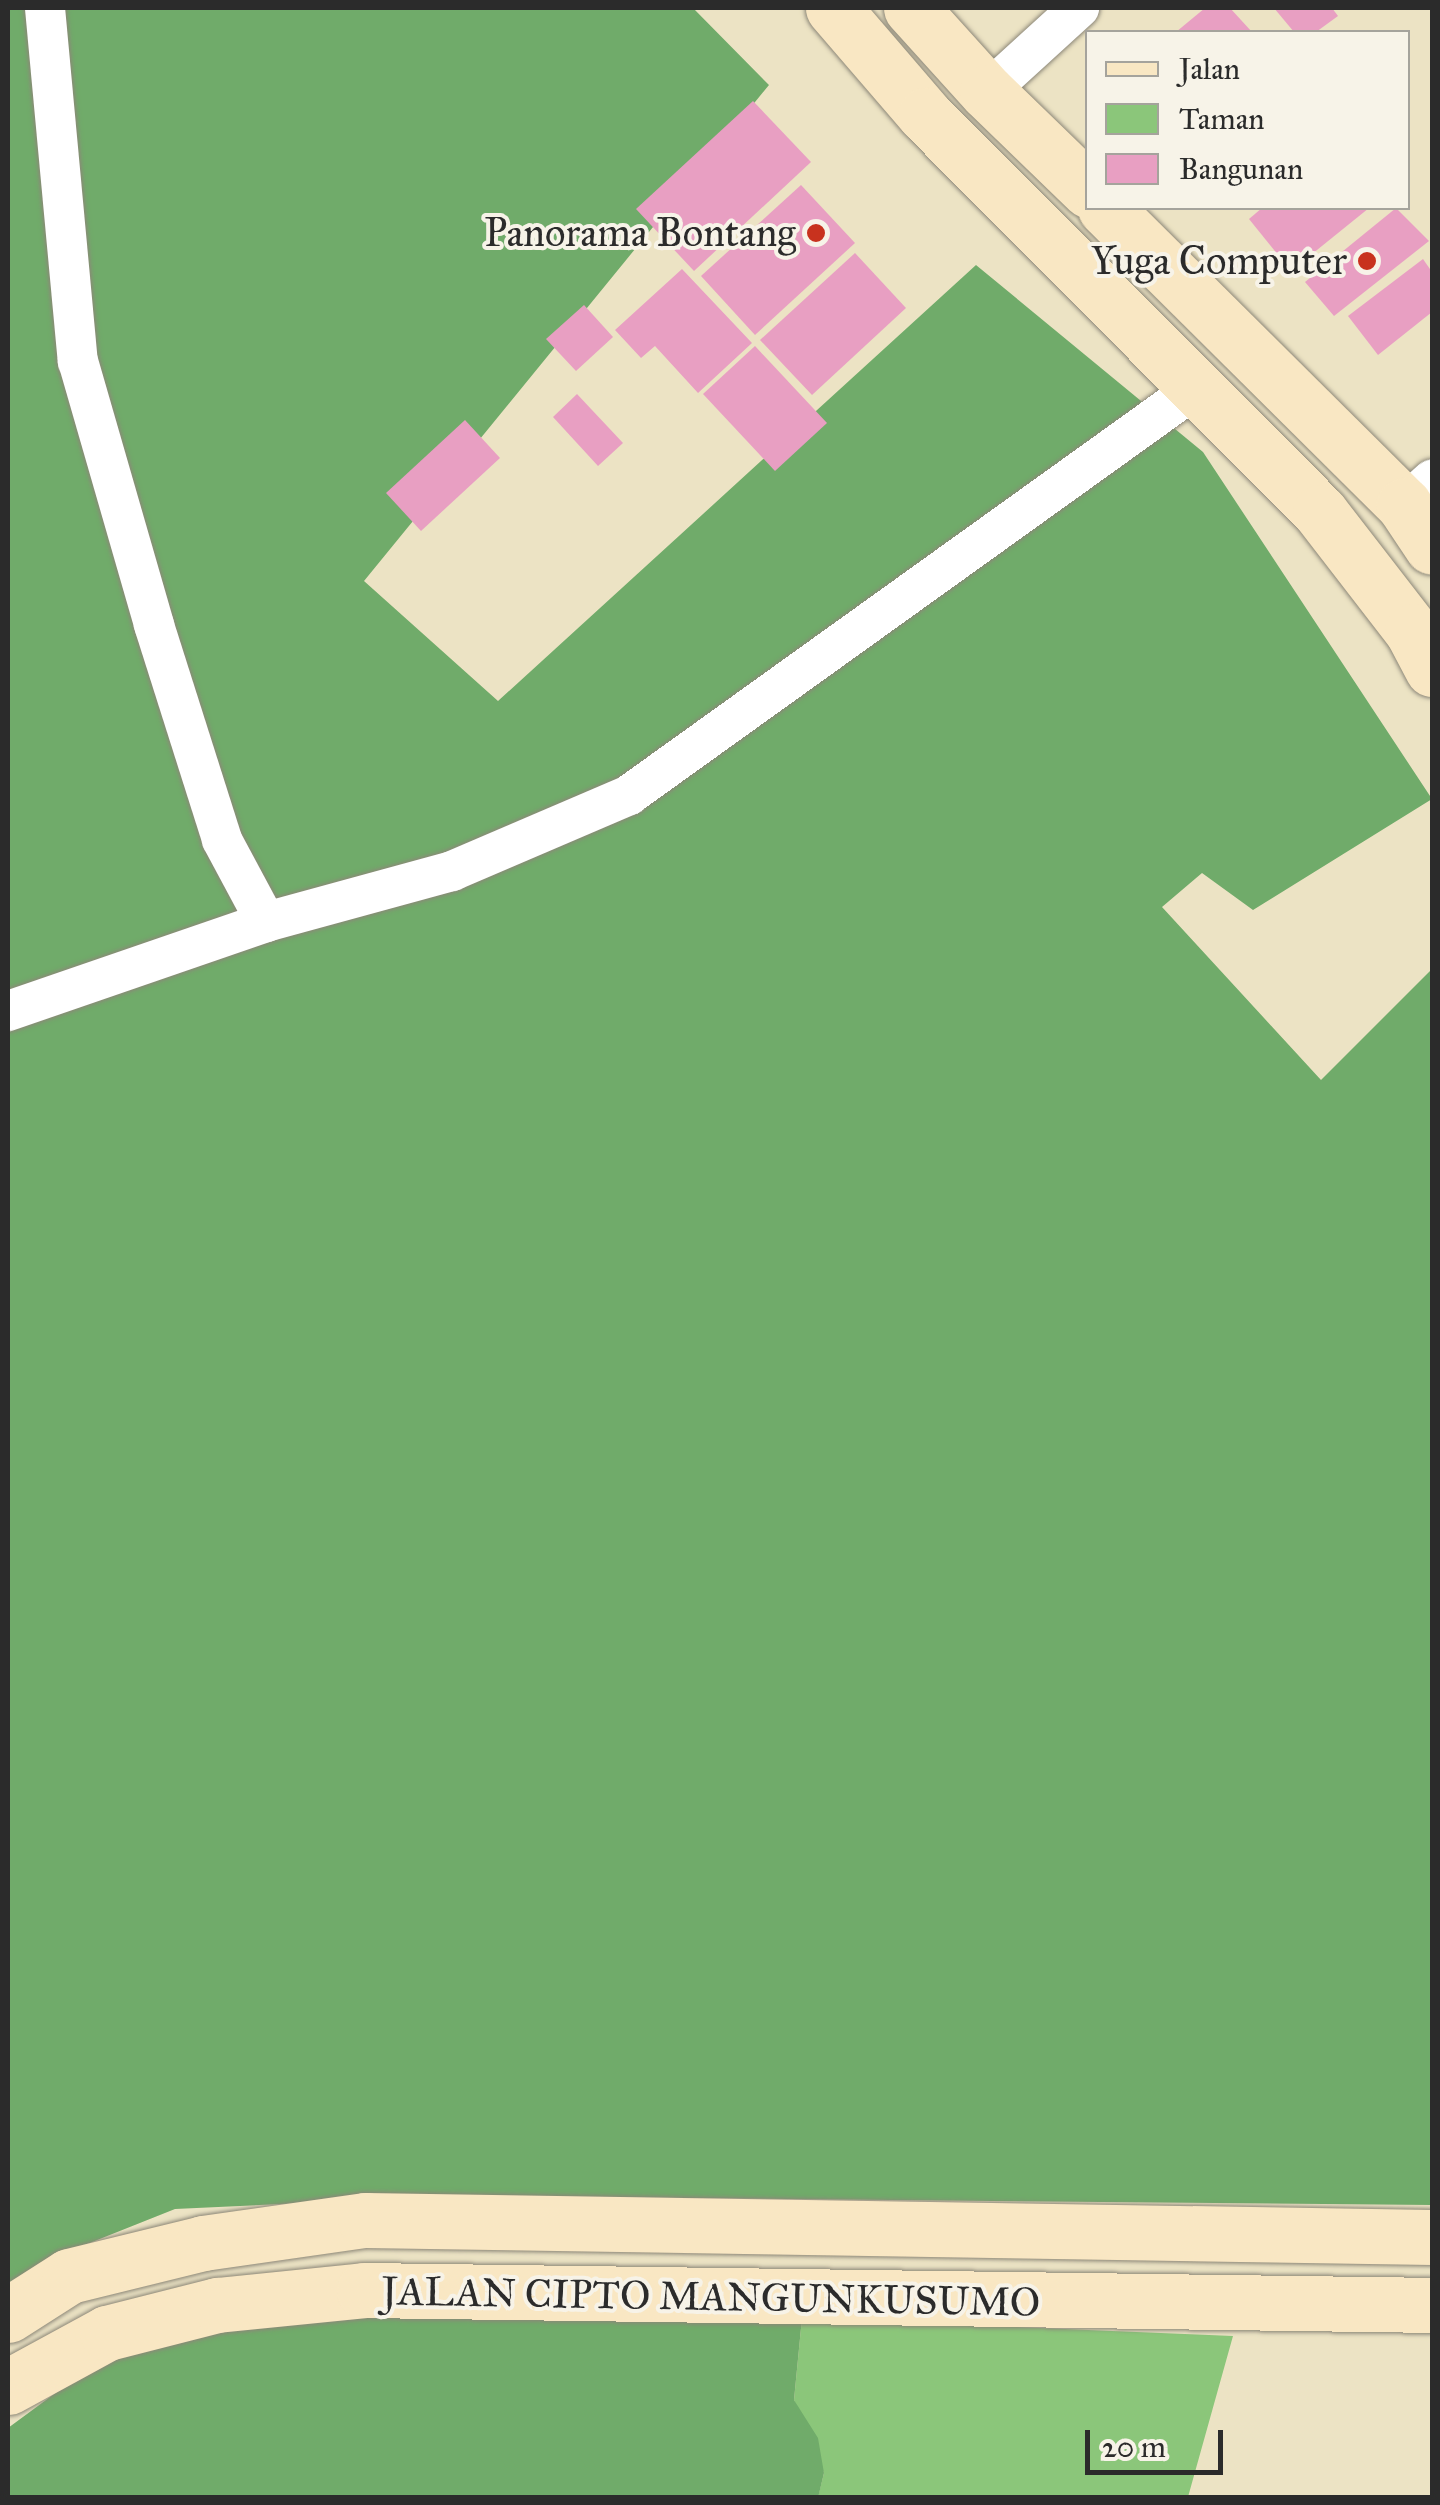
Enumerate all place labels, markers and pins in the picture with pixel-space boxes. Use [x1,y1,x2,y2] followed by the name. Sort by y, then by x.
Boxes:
[484,209,796,257] place label: Panorama Bontang
[805,222,827,244] marker: Panorama Bontang
[1091,237,1347,285] place label: Yuga Computer
[1356,250,1378,272] marker: Yuga Computer

